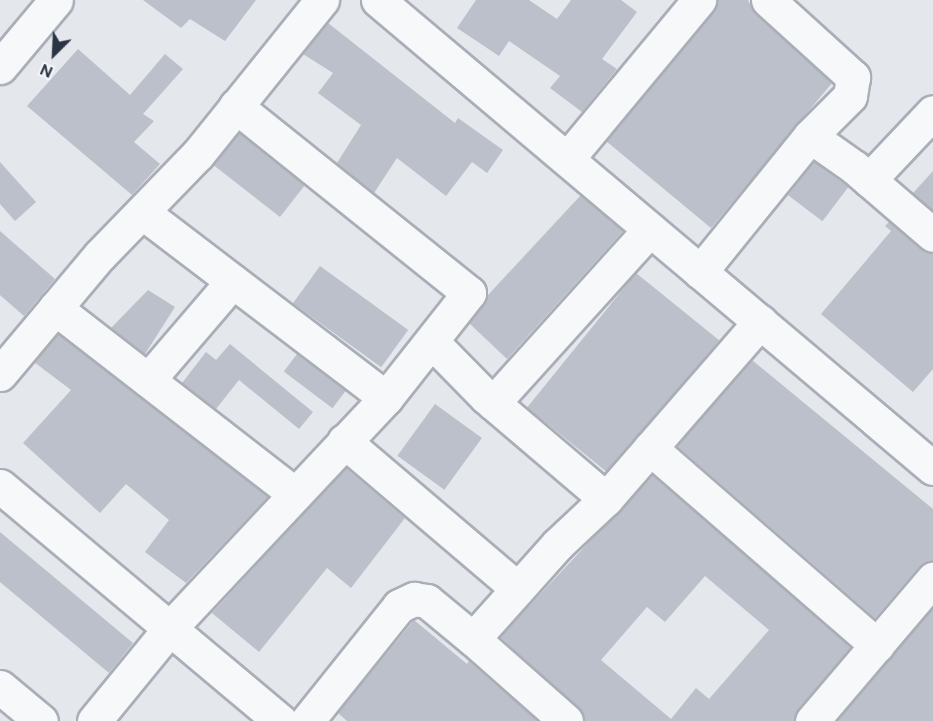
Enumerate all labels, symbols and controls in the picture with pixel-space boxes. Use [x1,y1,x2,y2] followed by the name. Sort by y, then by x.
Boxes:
[24,24,84,84] north arrow
[37,59,56,83] text: N

